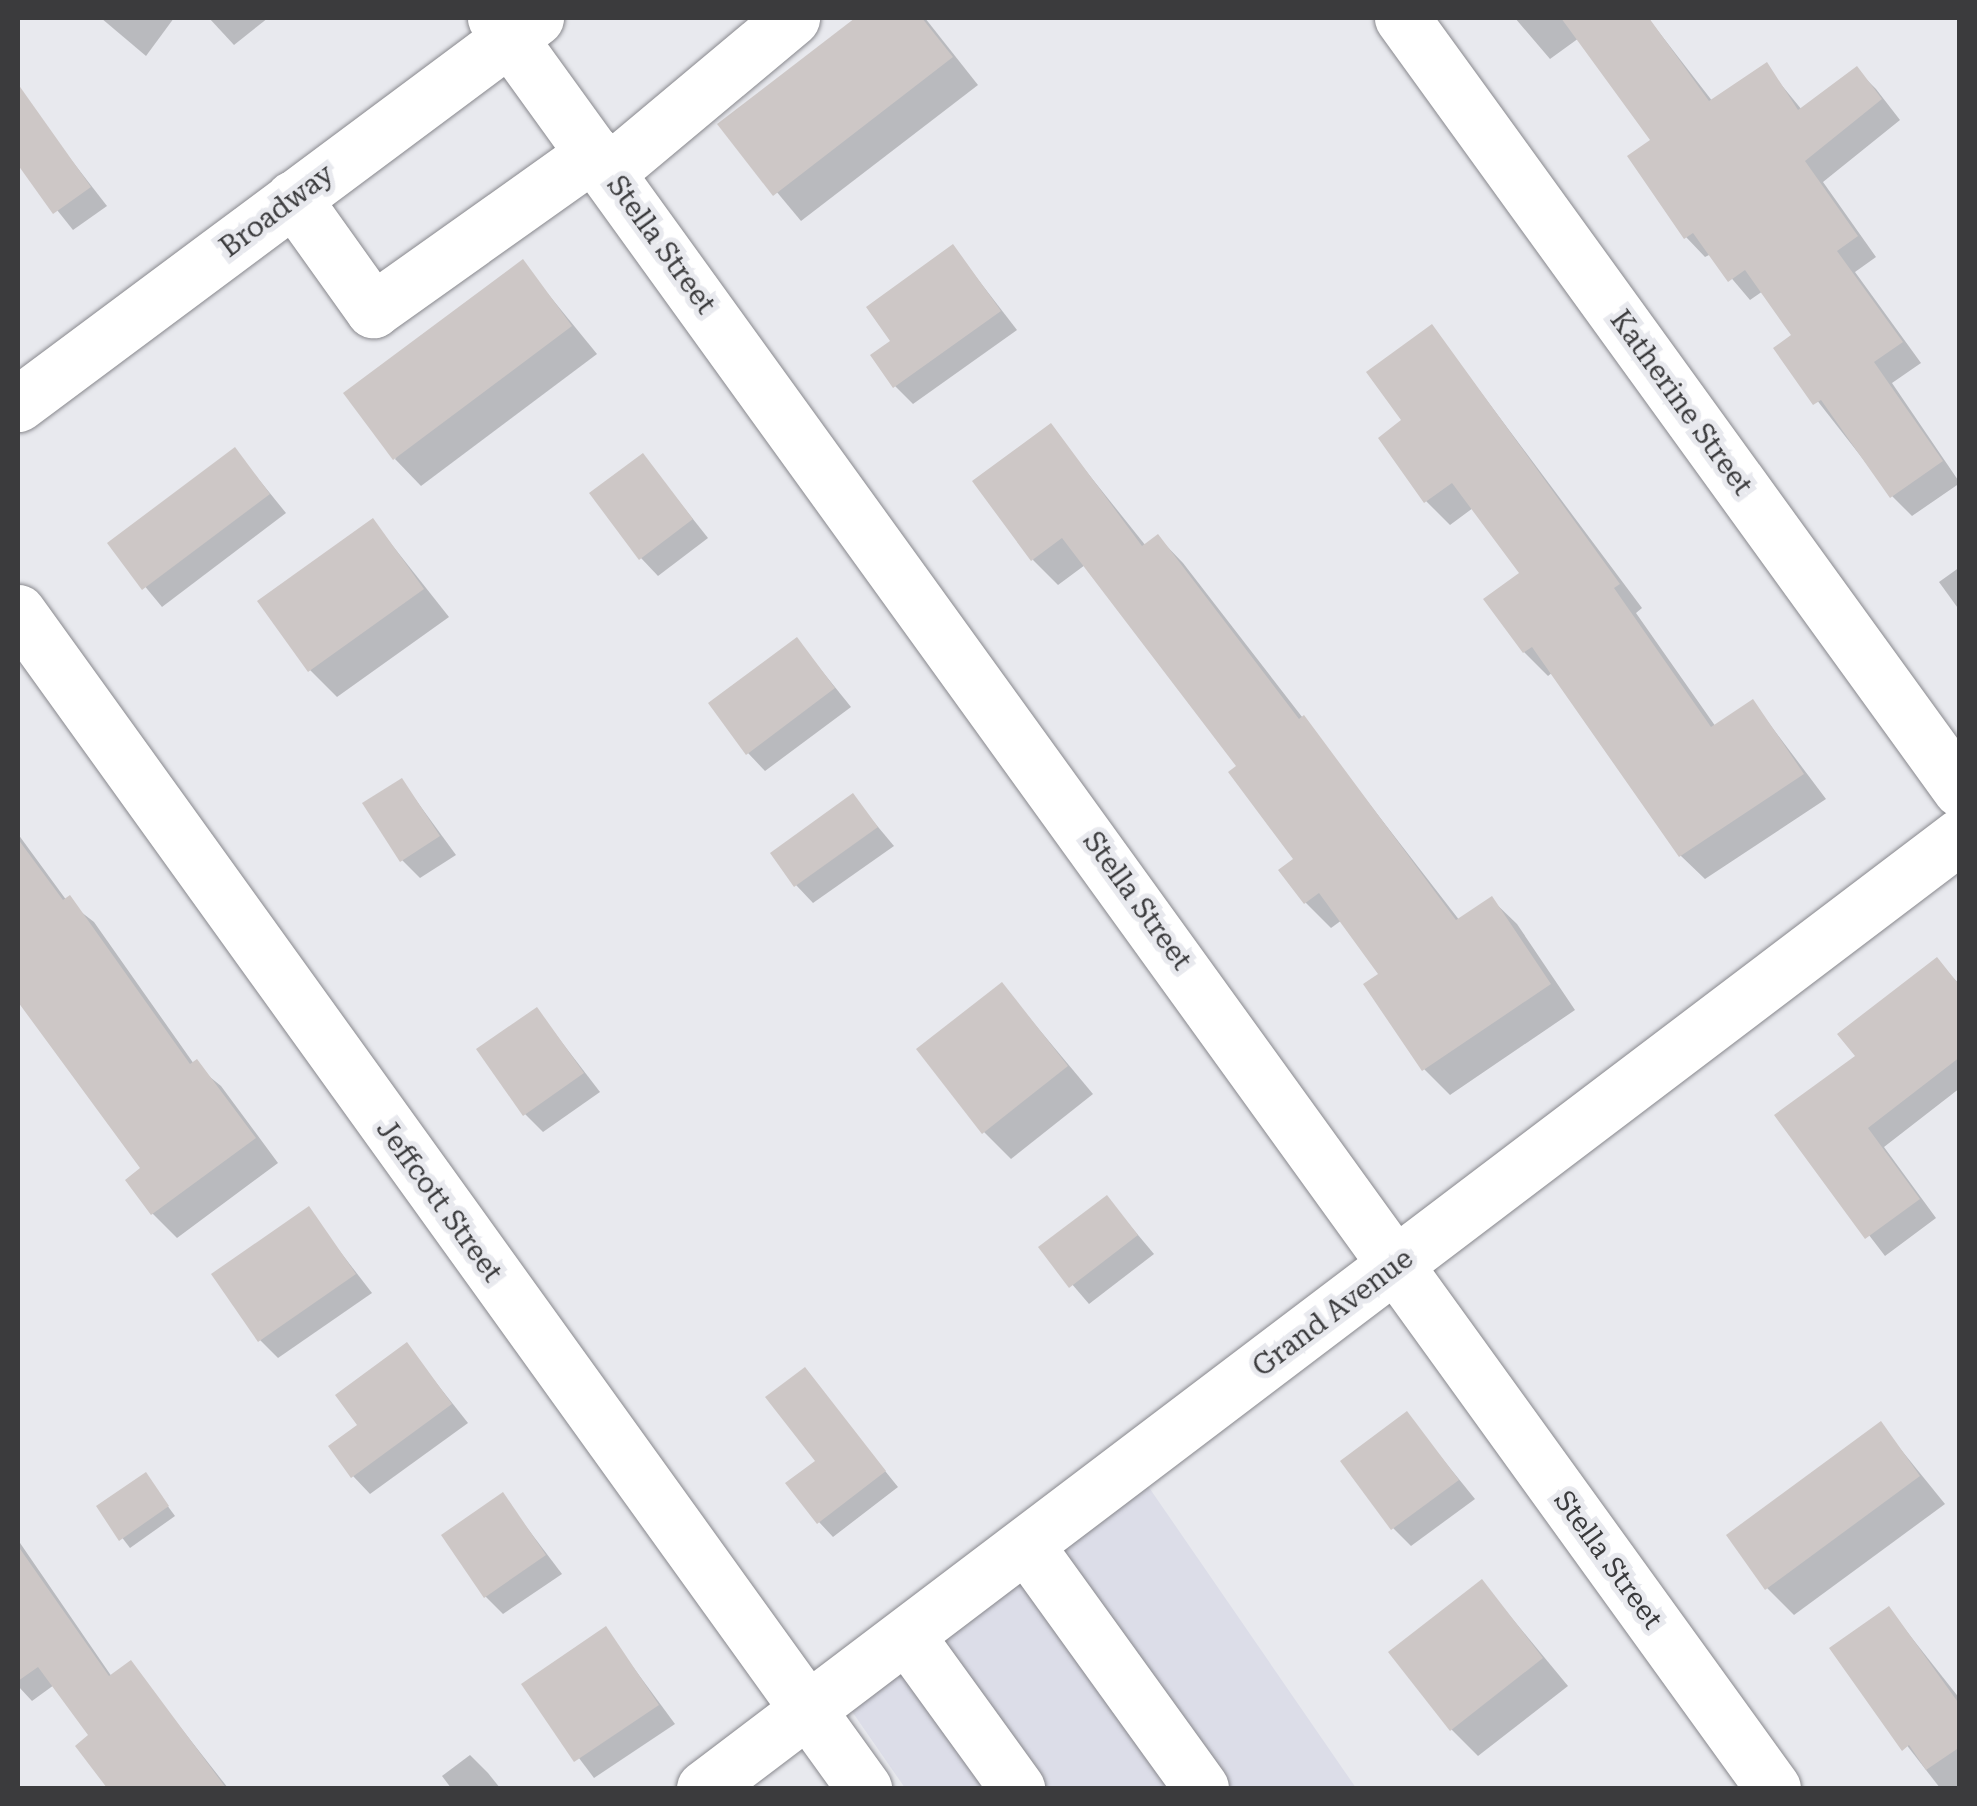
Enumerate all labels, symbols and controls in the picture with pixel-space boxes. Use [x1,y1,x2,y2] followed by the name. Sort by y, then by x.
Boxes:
[214,157,340,265] street label: Broadway
[600,169,722,321] street label: Stella Street
[1603,304,1759,502] street label: Katherine Street
[1076,825,1198,977] street label: Stella Street
[369,1113,509,1289] street label: Jeffcott Street
[1246,1242,1420,1384] street label: Grand Avenue
[1547,1484,1669,1636] street label: Stella Street

